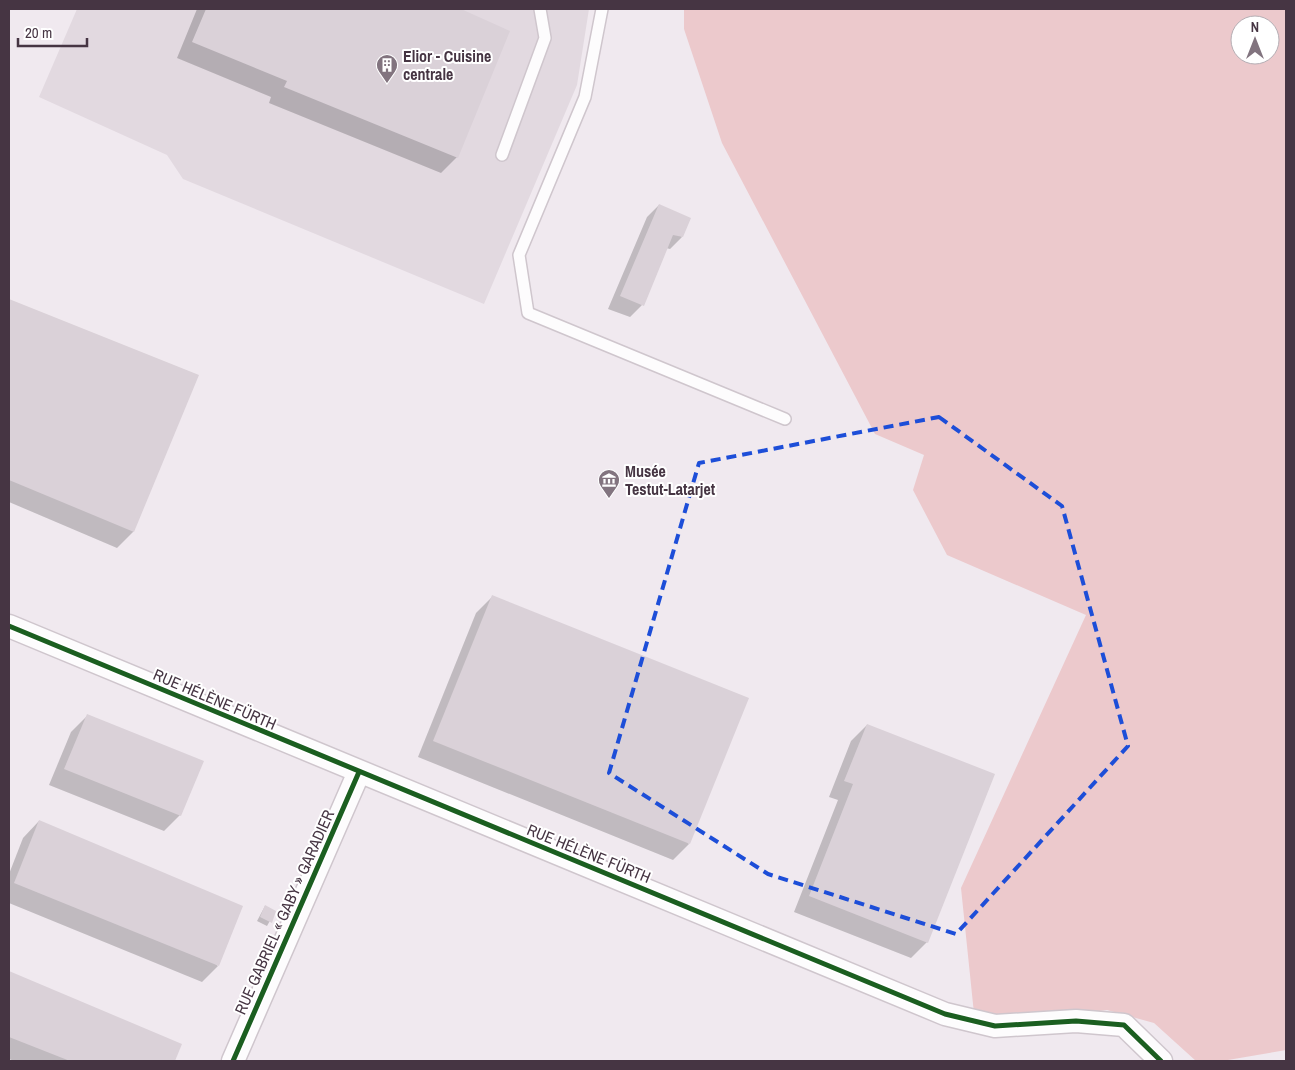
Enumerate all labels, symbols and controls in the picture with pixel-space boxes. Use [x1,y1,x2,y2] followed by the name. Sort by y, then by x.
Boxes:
[18,15,86,47] scale bar
[1230,15,1280,65] north arrow
[1251,18,1259,36] text: N
[25,22,52,43] text: 20 m
[403,45,491,85] place label: Elior - Cuisine centrale
[375,53,399,84] building icon: Elior - Cuisine centrale
[625,460,716,500] place label: Musée Testut-Latarjet
[597,468,621,499] museum icon: Musée Testut-Latarjet
[150,663,280,735] street label: RUE HÉLÈNE FÜRTH
[229,806,339,1018] street label: RUE GABRIEL « GABY » GARADIER
[524,818,654,888] street label: RUE HÉLÈNE FÜRTH

